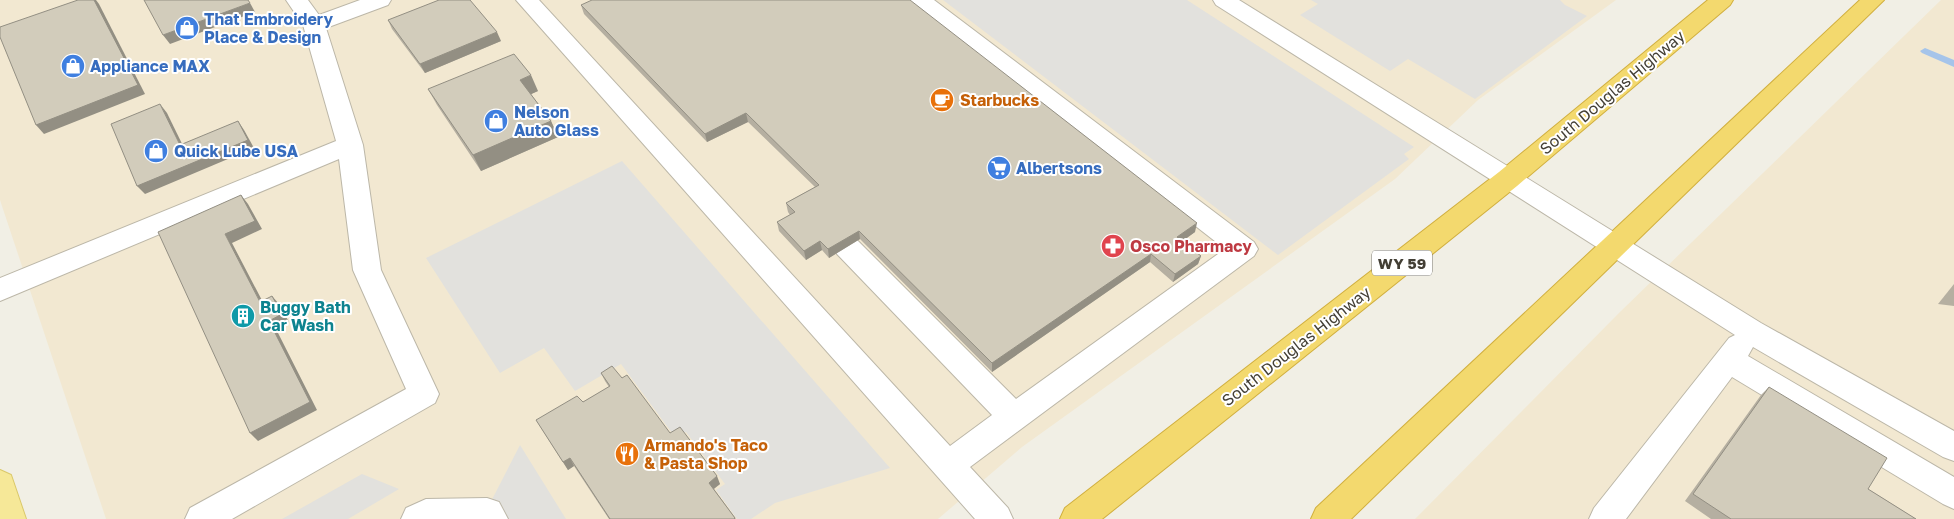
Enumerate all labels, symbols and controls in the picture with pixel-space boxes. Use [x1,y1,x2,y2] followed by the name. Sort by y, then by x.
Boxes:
[204,9,333,47] place label: That Embroidery Place & Design
[174,15,200,41] shop icon: That Embroidery Place & Design
[1535,25,1689,158] street label: South Douglas Highway
[60,53,86,79] shop icon: Appliance MAX
[90,56,210,76] place label: Appliance MAX
[929,87,955,113] cafe icon: Starbucks
[960,90,1039,110] place label: Starbucks
[514,102,599,140] place label: Nelson Auto Glass
[483,108,509,134] shop icon: Nelson Auto Glass
[143,138,169,164] shop icon: Quick Lube USA
[174,141,299,161] place label: Quick Lube USA
[986,155,1012,181] supermarket icon: Albertsons
[1016,158,1102,178] place label: Albertsons
[1100,233,1126,259] pharmacy icon: Osco Pharmacy
[1130,236,1252,256] place label: Osco Pharmacy
[1372,250,1432,276] road number: WY 59
[1218,282,1374,410] street label: South Douglas Highway
[260,297,351,335] place label: Buggy Bath Car Wash
[230,303,256,329] building icon: Buggy Bath Car Wash
[644,435,768,473] place label: Armando's Taco & Pasta Shop
[614,441,640,467] restaurant icon: Armando's Taco & Pasta Shop

